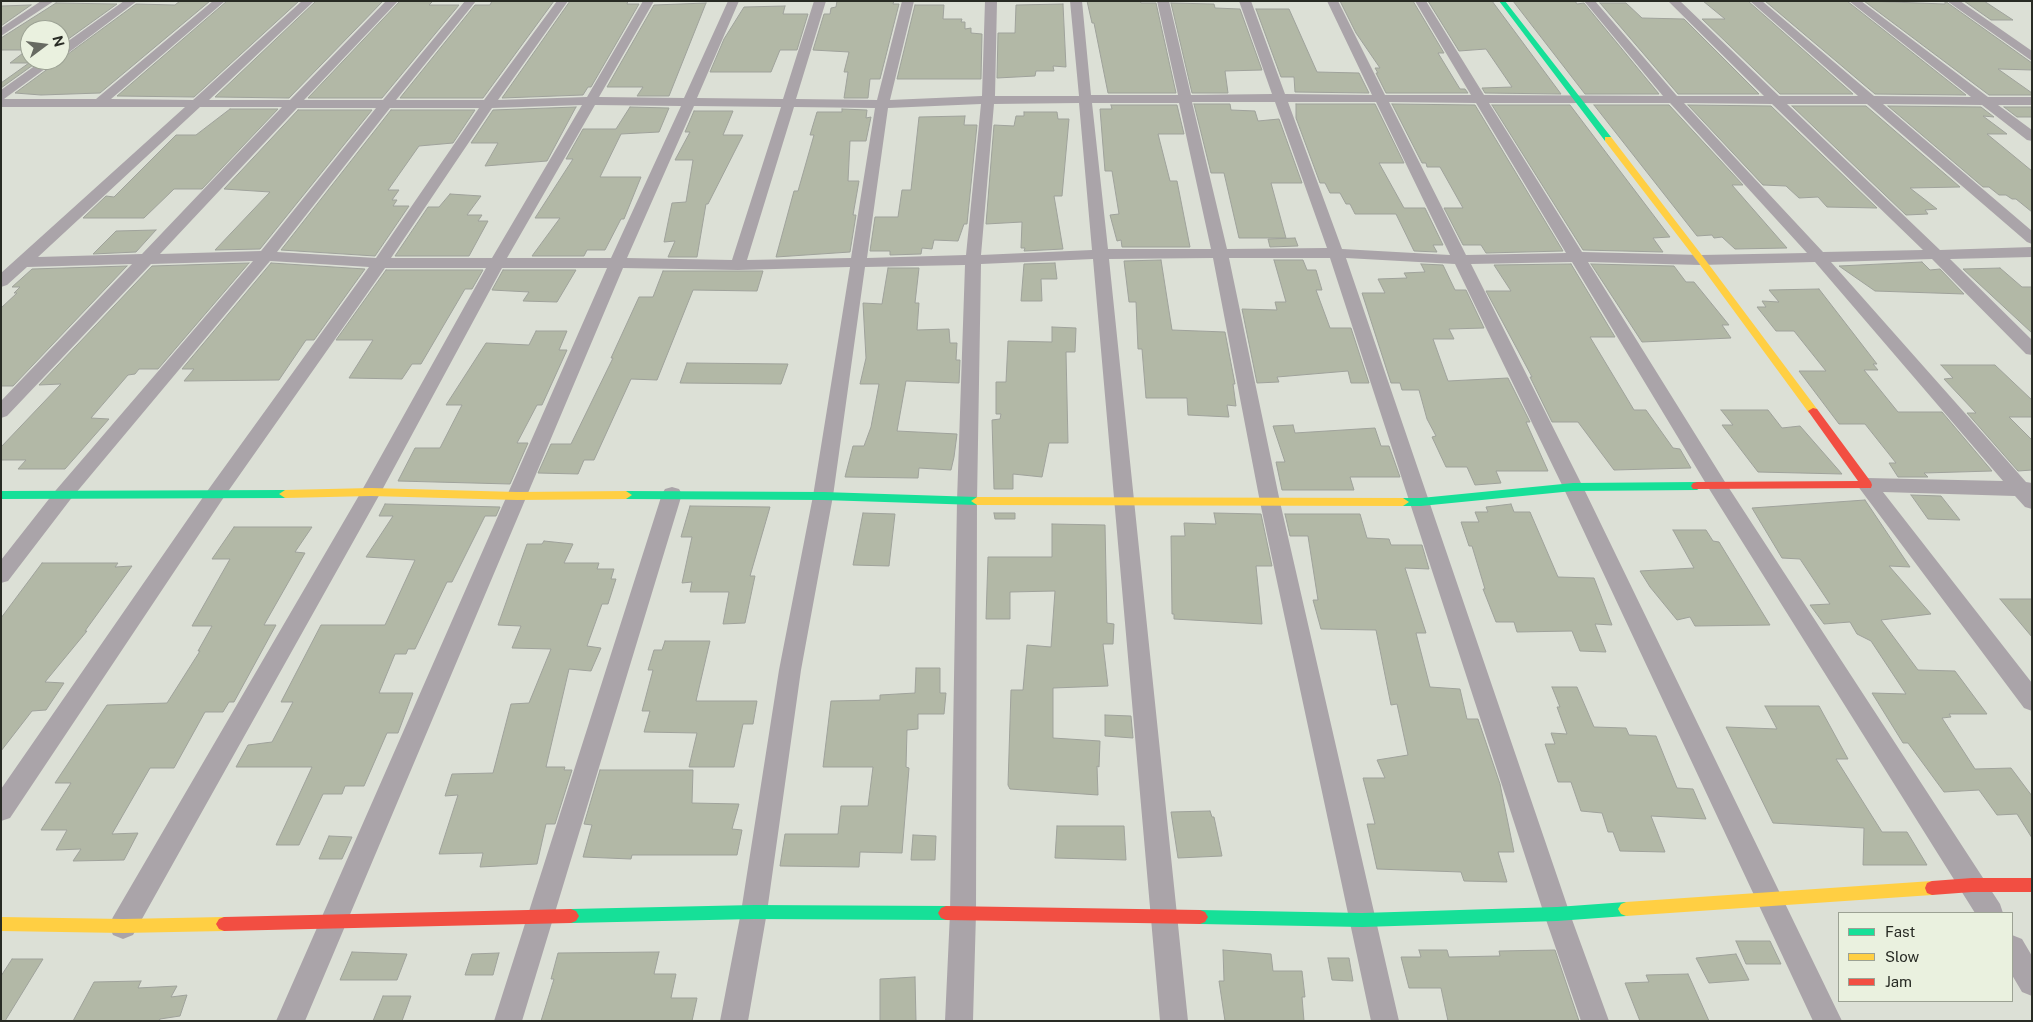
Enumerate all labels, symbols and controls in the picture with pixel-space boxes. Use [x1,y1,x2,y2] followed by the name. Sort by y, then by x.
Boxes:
[20,20,70,70] north arrow
[49,34,68,49] text: N
[1838,912,2013,1002] legend
[1885,923,1915,940] text: Fast
[1885,948,1919,965] text: Slow
[1885,973,1912,990] text: Jam

